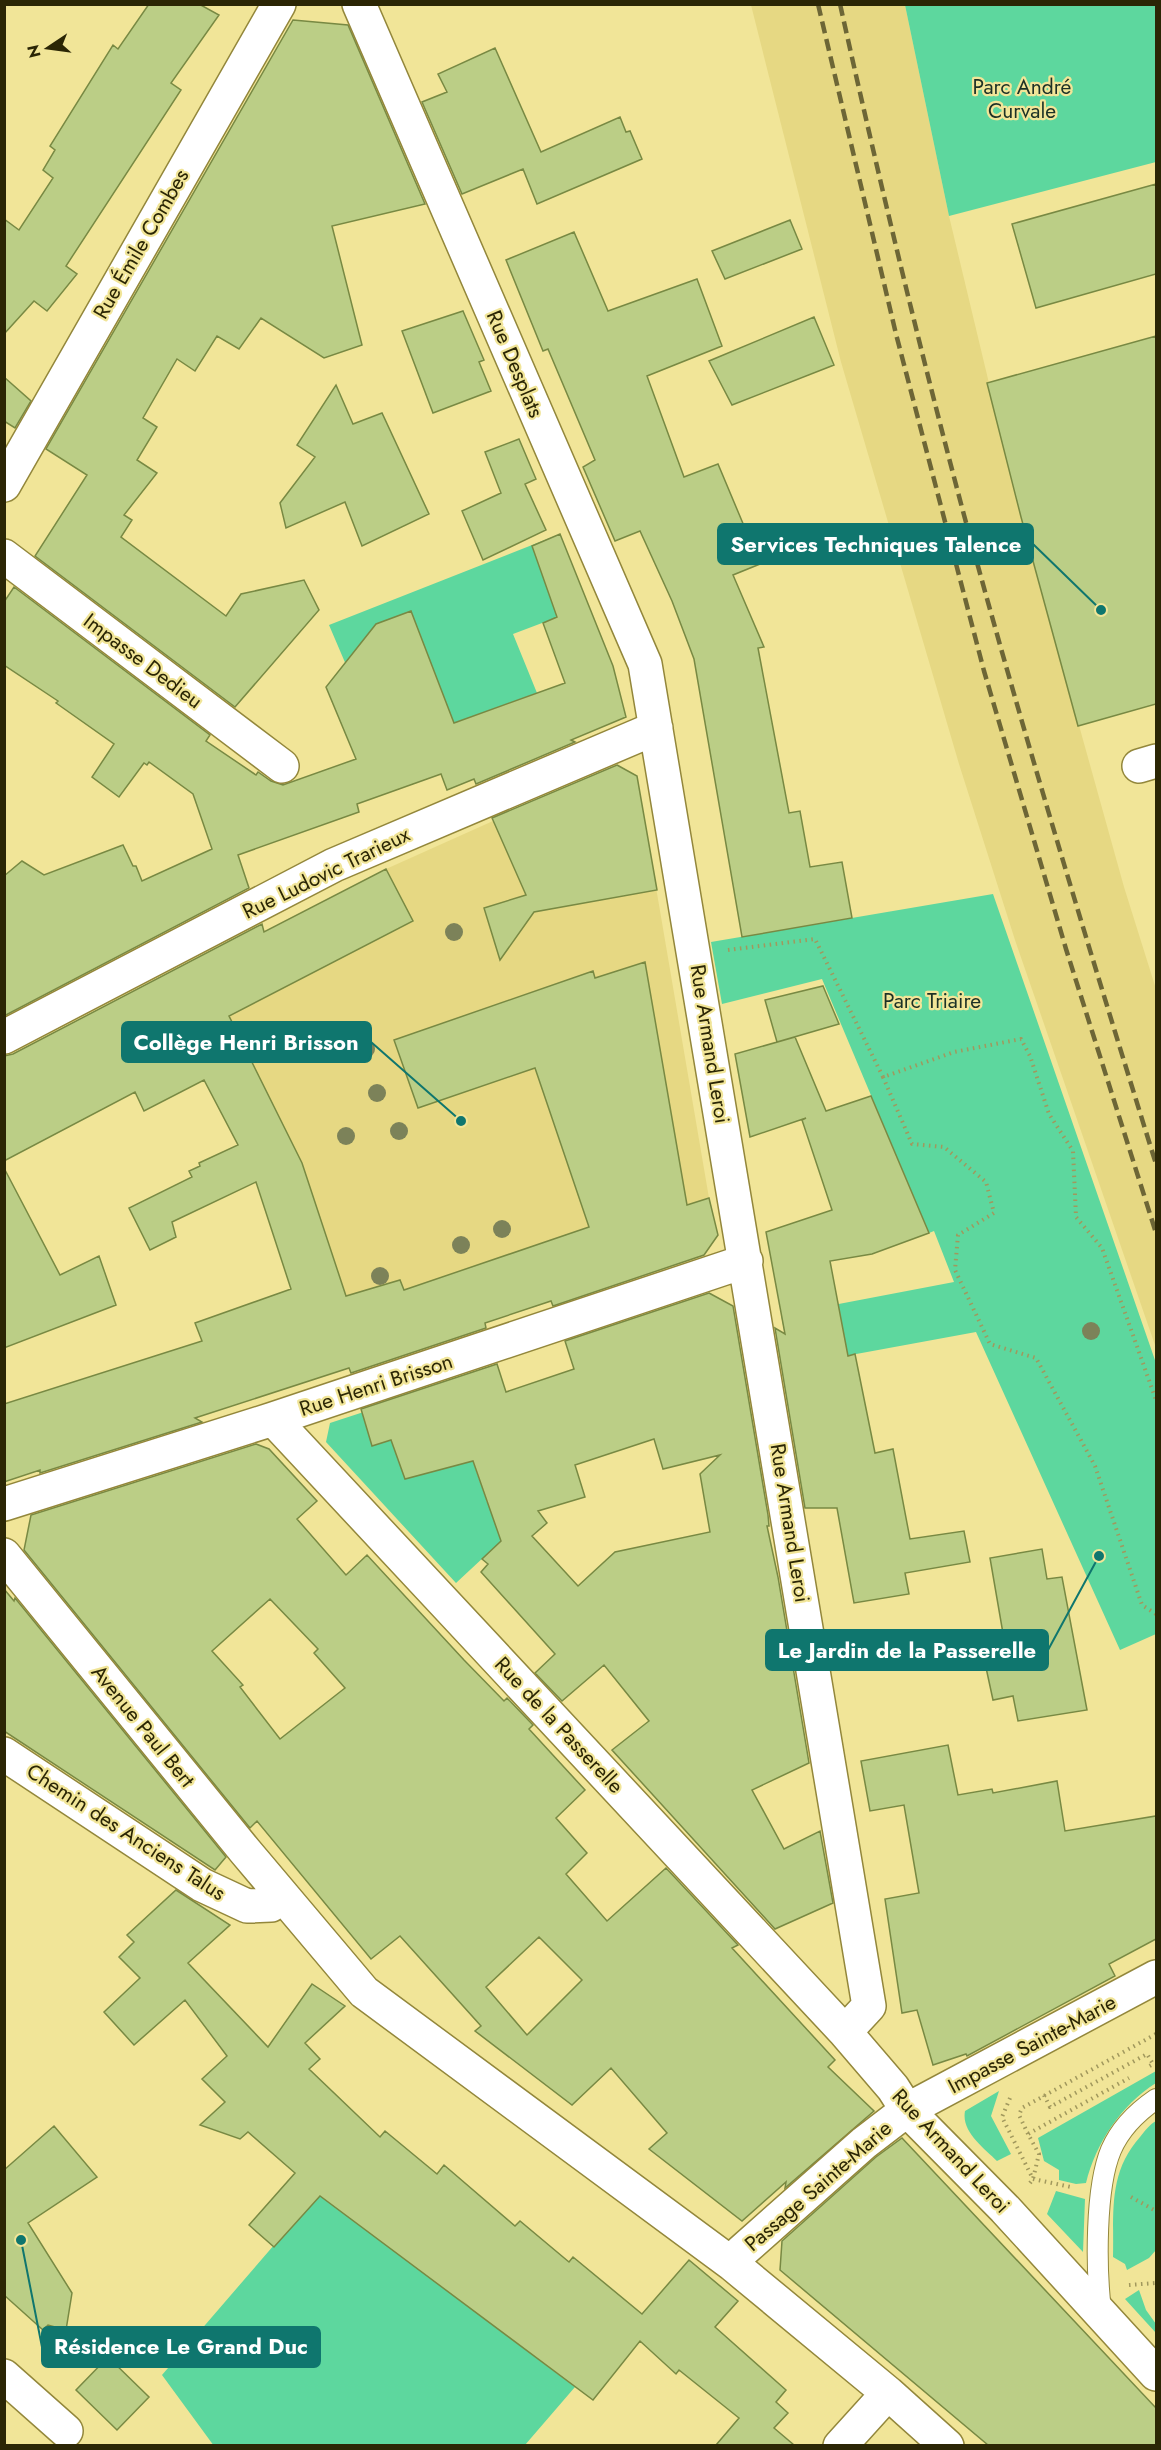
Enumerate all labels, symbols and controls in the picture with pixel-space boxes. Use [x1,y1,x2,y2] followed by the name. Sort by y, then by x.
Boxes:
[18,18,78,78] north arrow
[21,42,47,60] text: N
[973,72,1072,126] park label: Parc André Curvale
[86,163,196,325] street label: Rue Émile Combes
[479,306,551,422] street label: Rue Desplats
[718,524,1033,564] callout: Services Techniques Talence
[731,528,1021,560] text: Services Techniques Talence
[77,606,209,716] street label: Impasse Dedieu
[237,819,415,927] street label: Rue Ludovic Trarieux
[683,962,737,1126] street label: Rue Armand Leroi
[883,986,981,1016] park label: Parc Triaire
[122,1022,371,1062] callout: Collège Henri Brisson
[133,1026,359,1058] text: Collège Henri Brisson
[296,1346,456,1424] street label: Rue Henri Brisson
[763,1441,817,1605] street label: Rue Armand Leroi
[766,1630,1048,1670] callout: Le Jardin de la Passerelle
[778,1634,1036,1666] text: Le Jardin de la Passerelle
[488,1650,630,1800] street label: Rue de la Passerelle
[84,1658,202,1794] street label: Avenue Paul Bert
[21,1756,231,1908] street label: Chemin des Anciens Talus
[943,1987,1122,2101] street label: Impasse Sainte-Marie
[885,2082,1017,2220] street label: Rue Armand Leroi
[738,2114,898,2258] street label: Passage Sainte-Marie
[42,2327,320,2367] callout: Résidence Le Grand Duc
[54,2330,308,2362] text: Résidence Le Grand Duc

